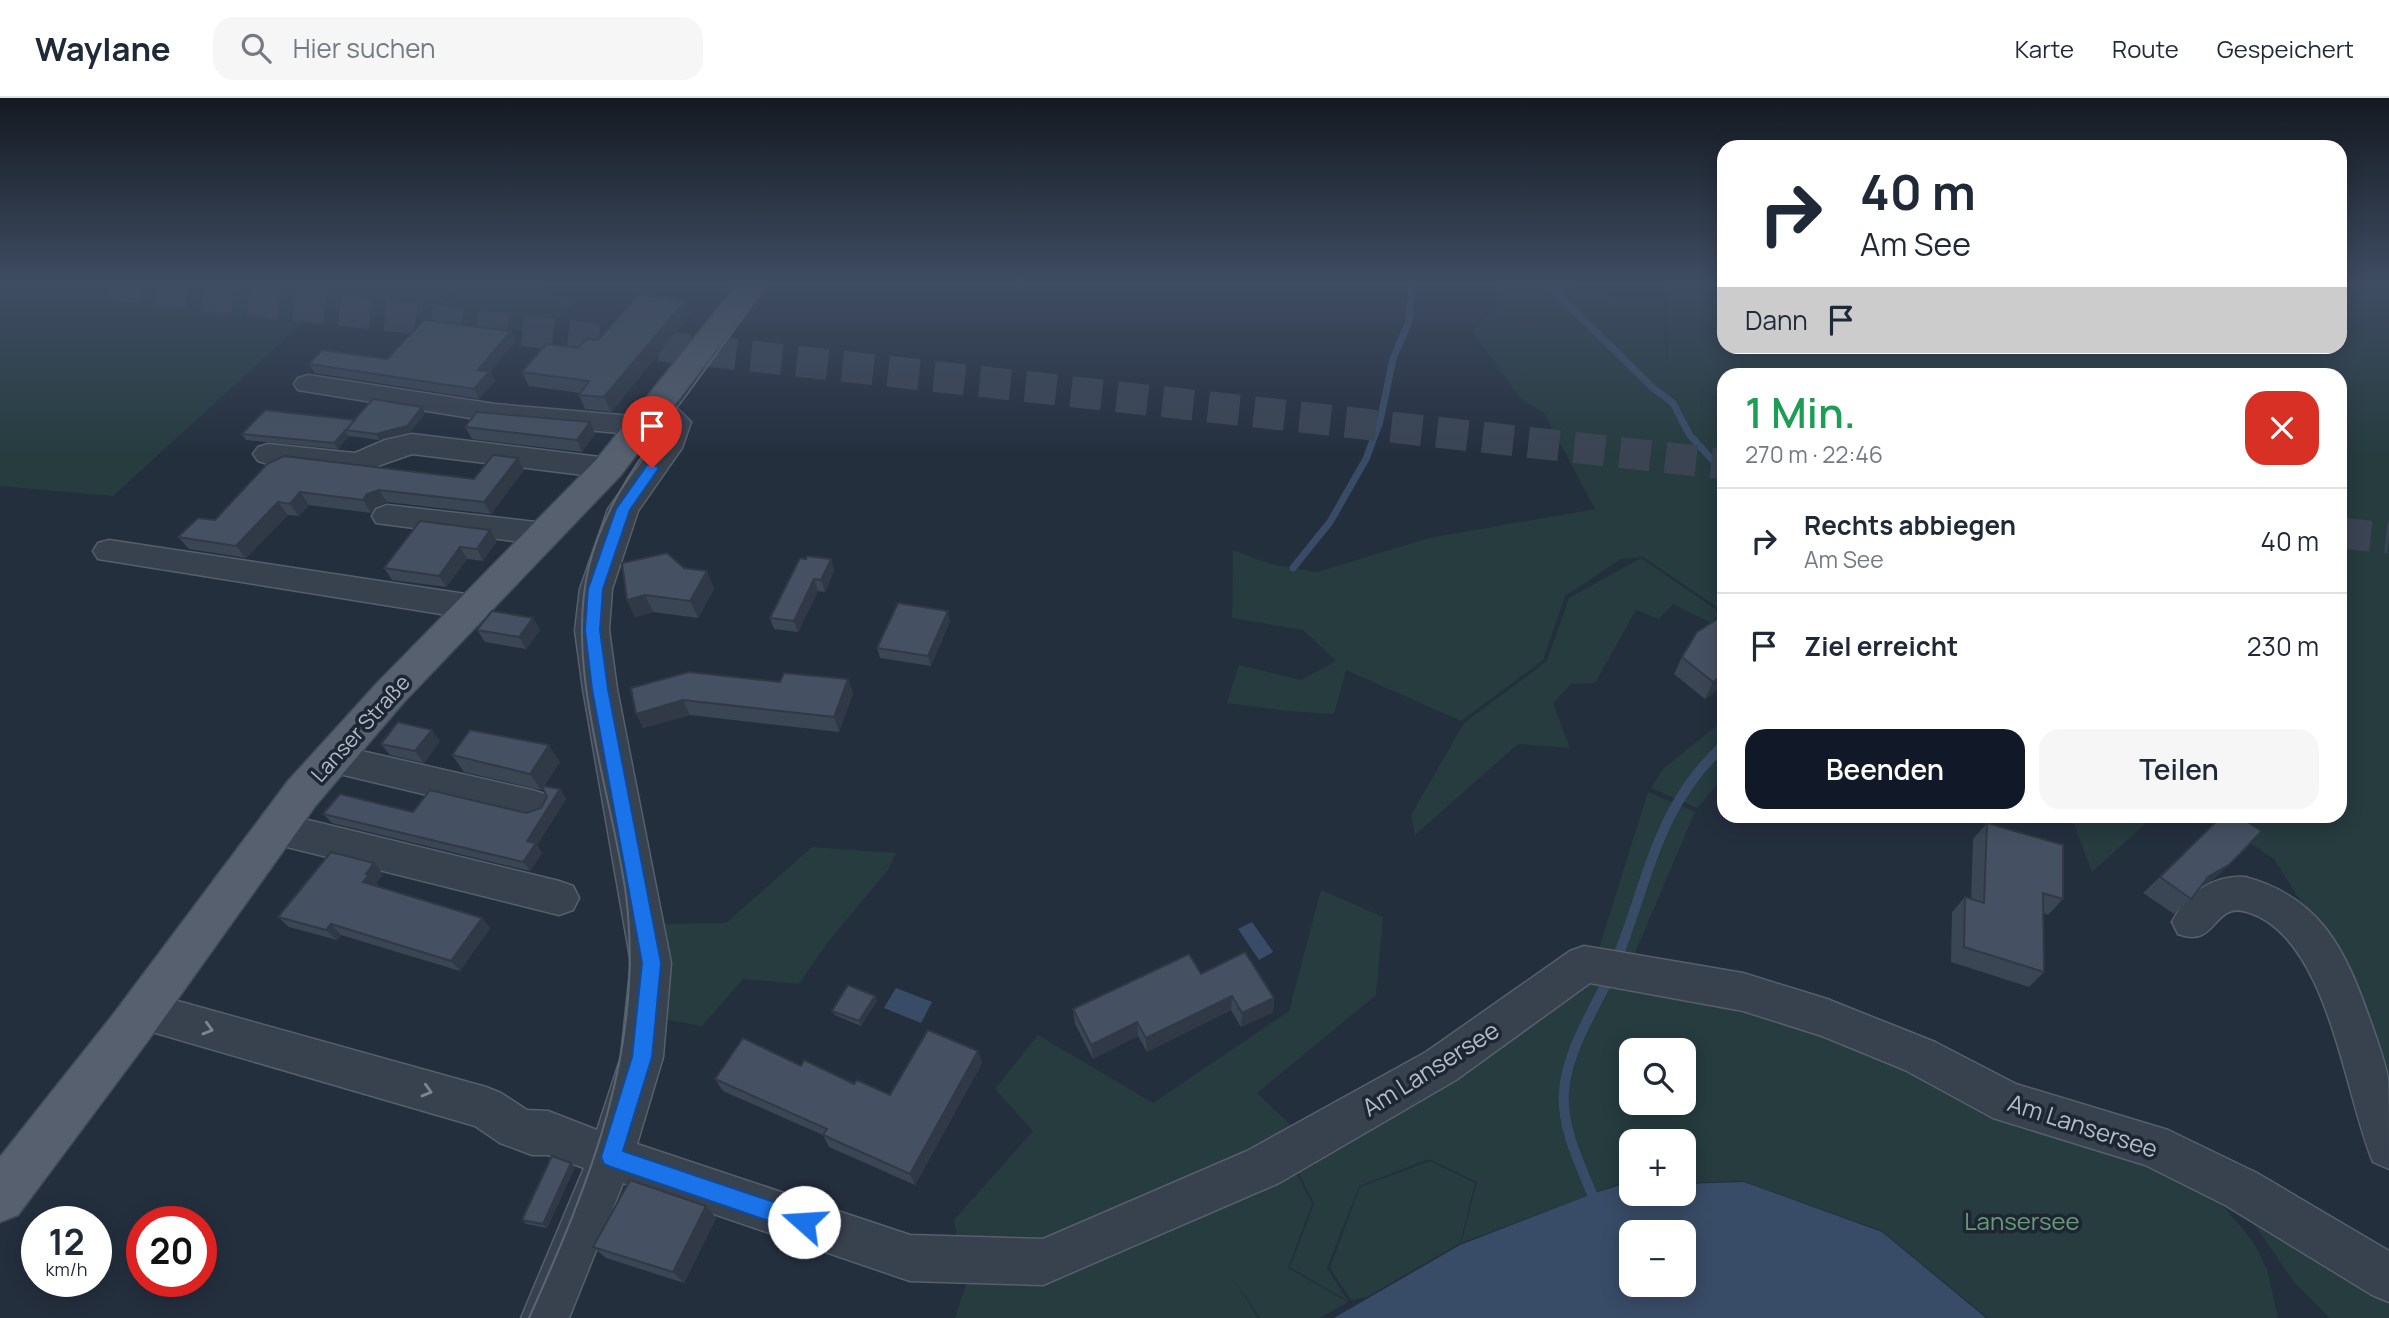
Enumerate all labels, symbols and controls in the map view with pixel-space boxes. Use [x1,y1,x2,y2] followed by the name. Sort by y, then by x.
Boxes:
[213,17,703,80] search box
[35,26,171,71] text: Waylane
[237,29,275,67] icon: search
[293,30,436,66] text: Hier suchen
[2015,32,2074,65] text: Karte
[2112,32,2179,65] text: Route
[2217,32,2354,65] text: Gespeichert
[1860,158,1976,225] text: 40 m
[1745,168,1836,259] icon: right
[1860,222,1971,266] text: Am See
[1822,301,1860,339] icon: arrive
[1745,302,1808,338] text: Dann
[1745,383,1856,441] text: 1 Min.
[2245,391,2319,465] button: close
[622,396,682,468] pin
[633,407,671,445] icon: arrive
[1745,438,1883,470] text: 270 m · 22:46
[1804,507,2016,543] text: Rechts abbiegen
[1745,522,1783,560] icon: right
[2261,523,2319,559] text: 40 m
[1804,543,1884,575] text: Am See
[1745,627,1783,665] icon: arrive
[1804,628,1958,664] text: Ziel erreicht
[2247,628,2319,664] text: 230 m
[304,668,416,788] street label: Lanser Straße
[1745,729,2025,809] button: Beenden
[2039,729,2319,809] button: Teilen
[1355,1013,1505,1123] street label: Am Lansersee
[202,1020,214,1035] one-way arrow
[1619,1038,1696,1297] map controls
[1619,1038,1696,1115] button: search
[421,1083,433,1098] one-way arrow
[2004,1085,2162,1165] street label: Am Lansersee
[1619,1129,1696,1206] button: +
[767,1185,841,1259] position arrow
[1964,1204,2080,1237] park label: Lansersee
[126,1206,217,1297] speed limit sign: 20
[48,1218,85,1266] text: 12
[1619,1220,1696,1297] button: −
[46,1257,87,1281] text: km/h

